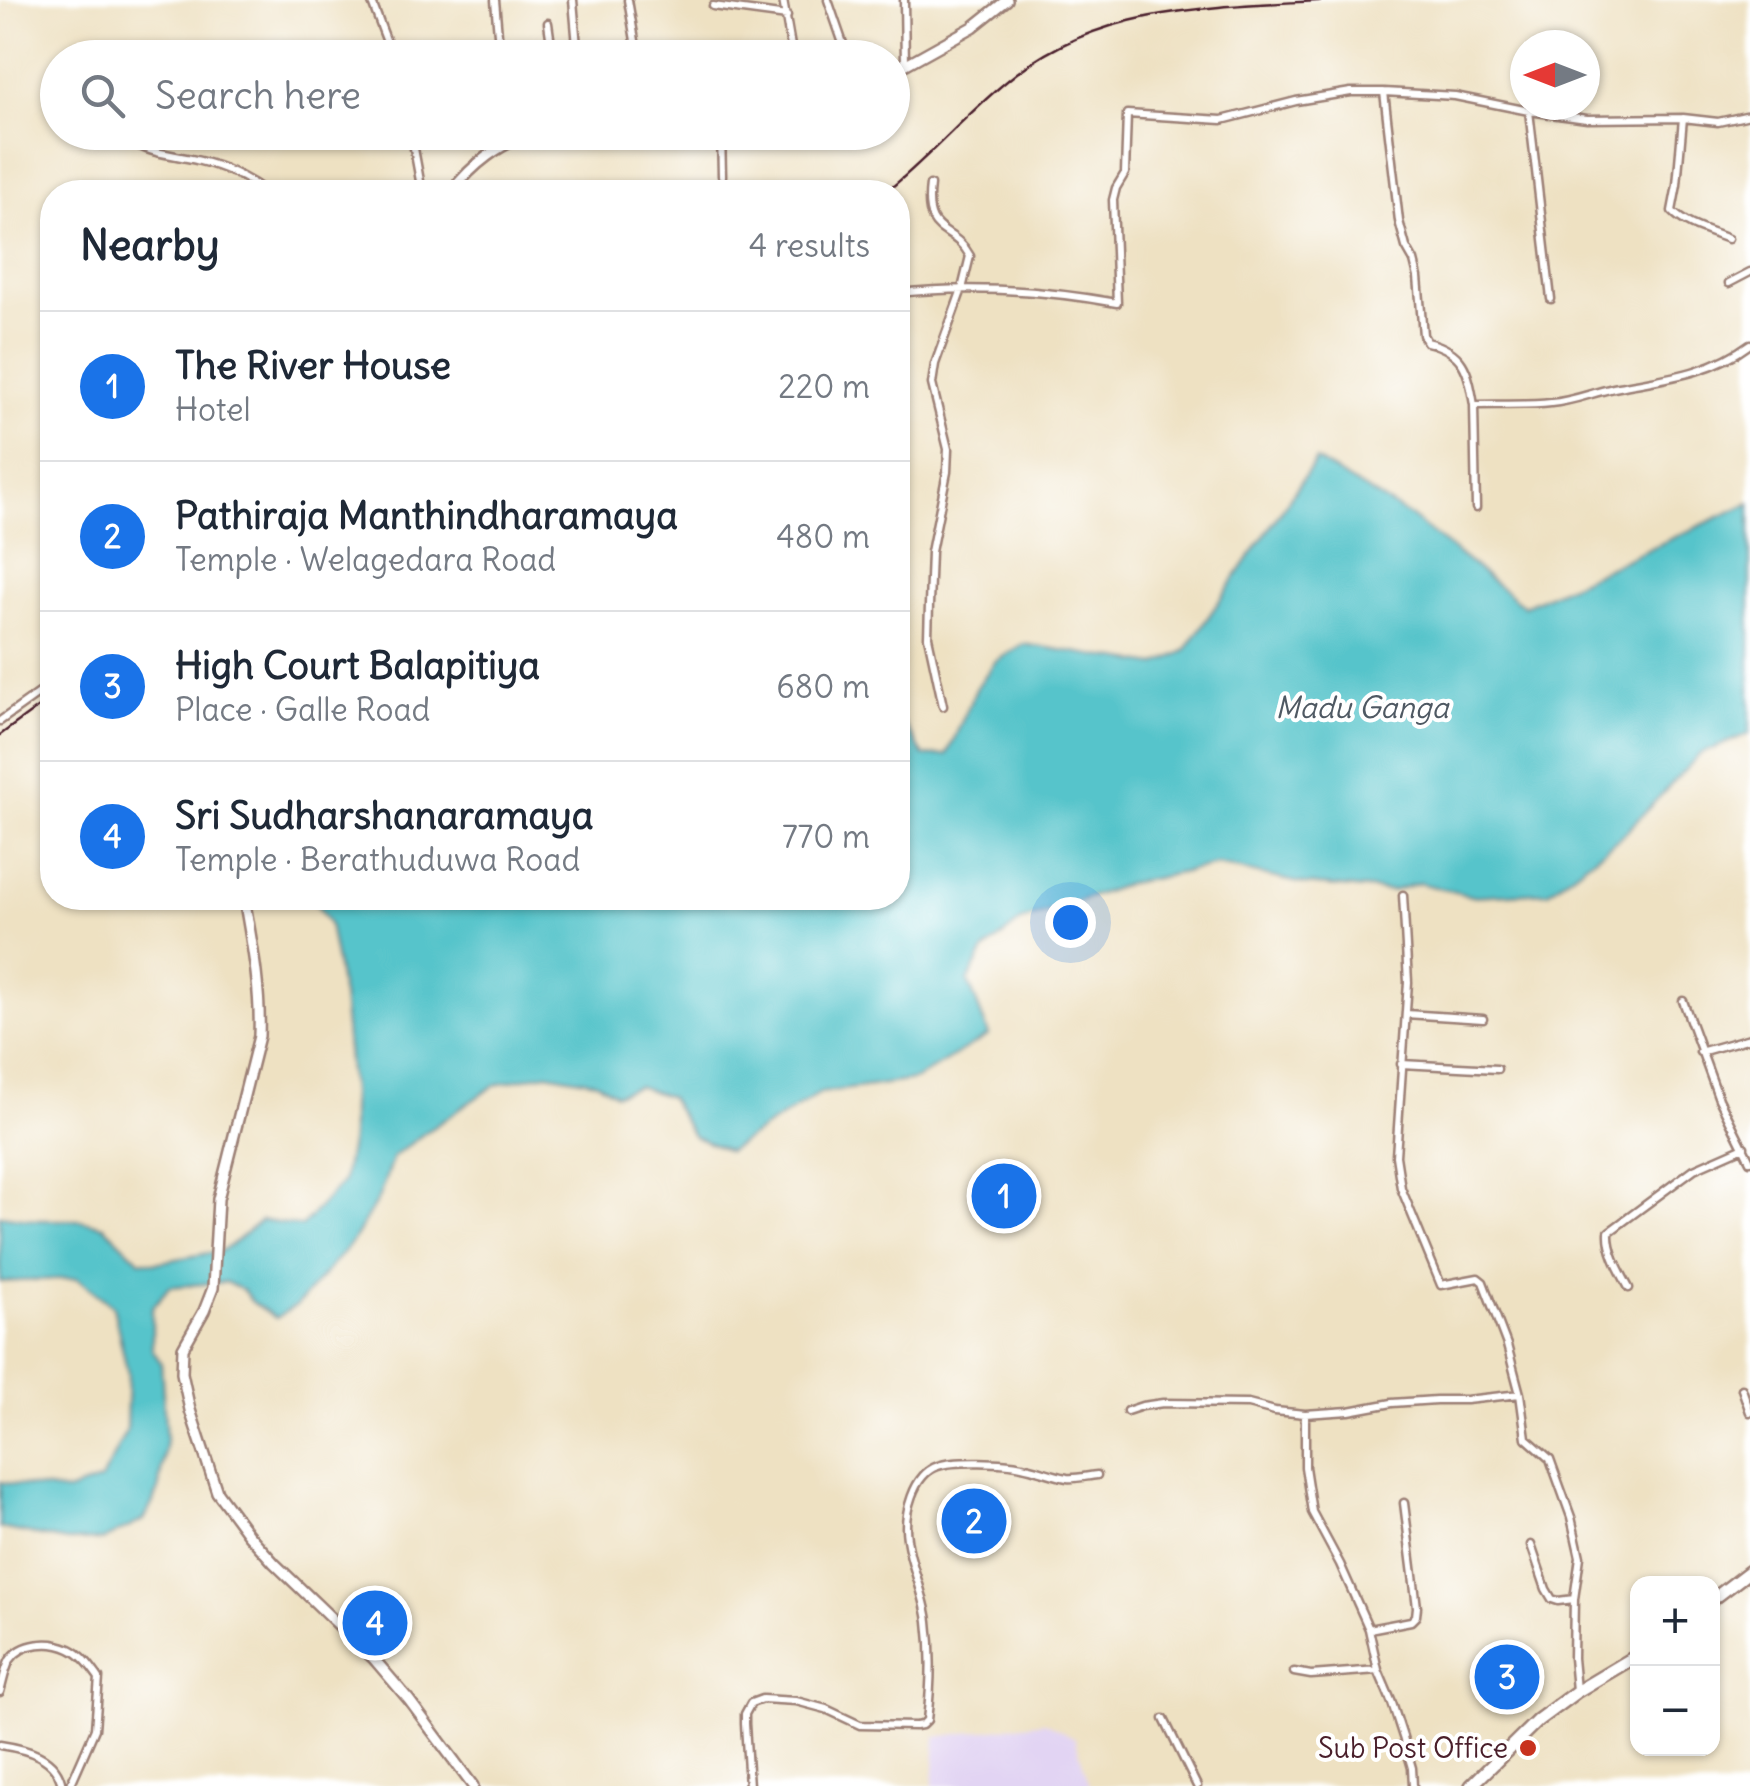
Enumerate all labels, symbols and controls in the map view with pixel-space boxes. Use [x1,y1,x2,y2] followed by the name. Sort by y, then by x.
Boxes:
[1510,30,1600,120] north arrow
[40,40,910,150] search box
[75,68,130,123] icon: search
[155,72,361,119] text: Search here
[80,219,219,271] text: Nearby
[749,225,870,266] text: 4 results
[175,342,451,389] text: The River House
[106,366,119,407] text: 1
[778,366,870,407] text: 220 m
[175,389,251,430] text: Hotel
[175,492,678,539] text: Pathiraja Manthindharamaya
[104,516,121,557] text: 2
[776,516,870,557] text: 480 m
[175,539,556,580] text: Temple · Welagedara Road
[175,642,540,689] text: High Court Balapitiya
[103,666,122,707] text: 3
[776,666,870,707] text: 680 m
[1275,688,1451,726] water label: Madu Ganga
[175,689,430,730] text: Place · Galle Road
[175,792,593,839] text: Sri Sudharshanaramaya
[103,816,122,857] text: 4
[782,816,870,857] text: 770 m
[175,839,580,880] text: Temple · Berathuduwa Road
[1045,897,1096,948] your location
[972,1158,1036,1234] pin: 1
[942,1484,1006,1558] pin: 2
[1630,1576,1720,1756] map controls
[1630,1576,1720,1666] button: +
[342,1586,408,1660] pin: 4
[1474,1640,1540,1714] pin: 3
[1630,1666,1720,1756] button: −
[1318,1730,1508,1766] place label: Sub Post Office
[1517,1737,1539,1759] marker: Sub Post Office

